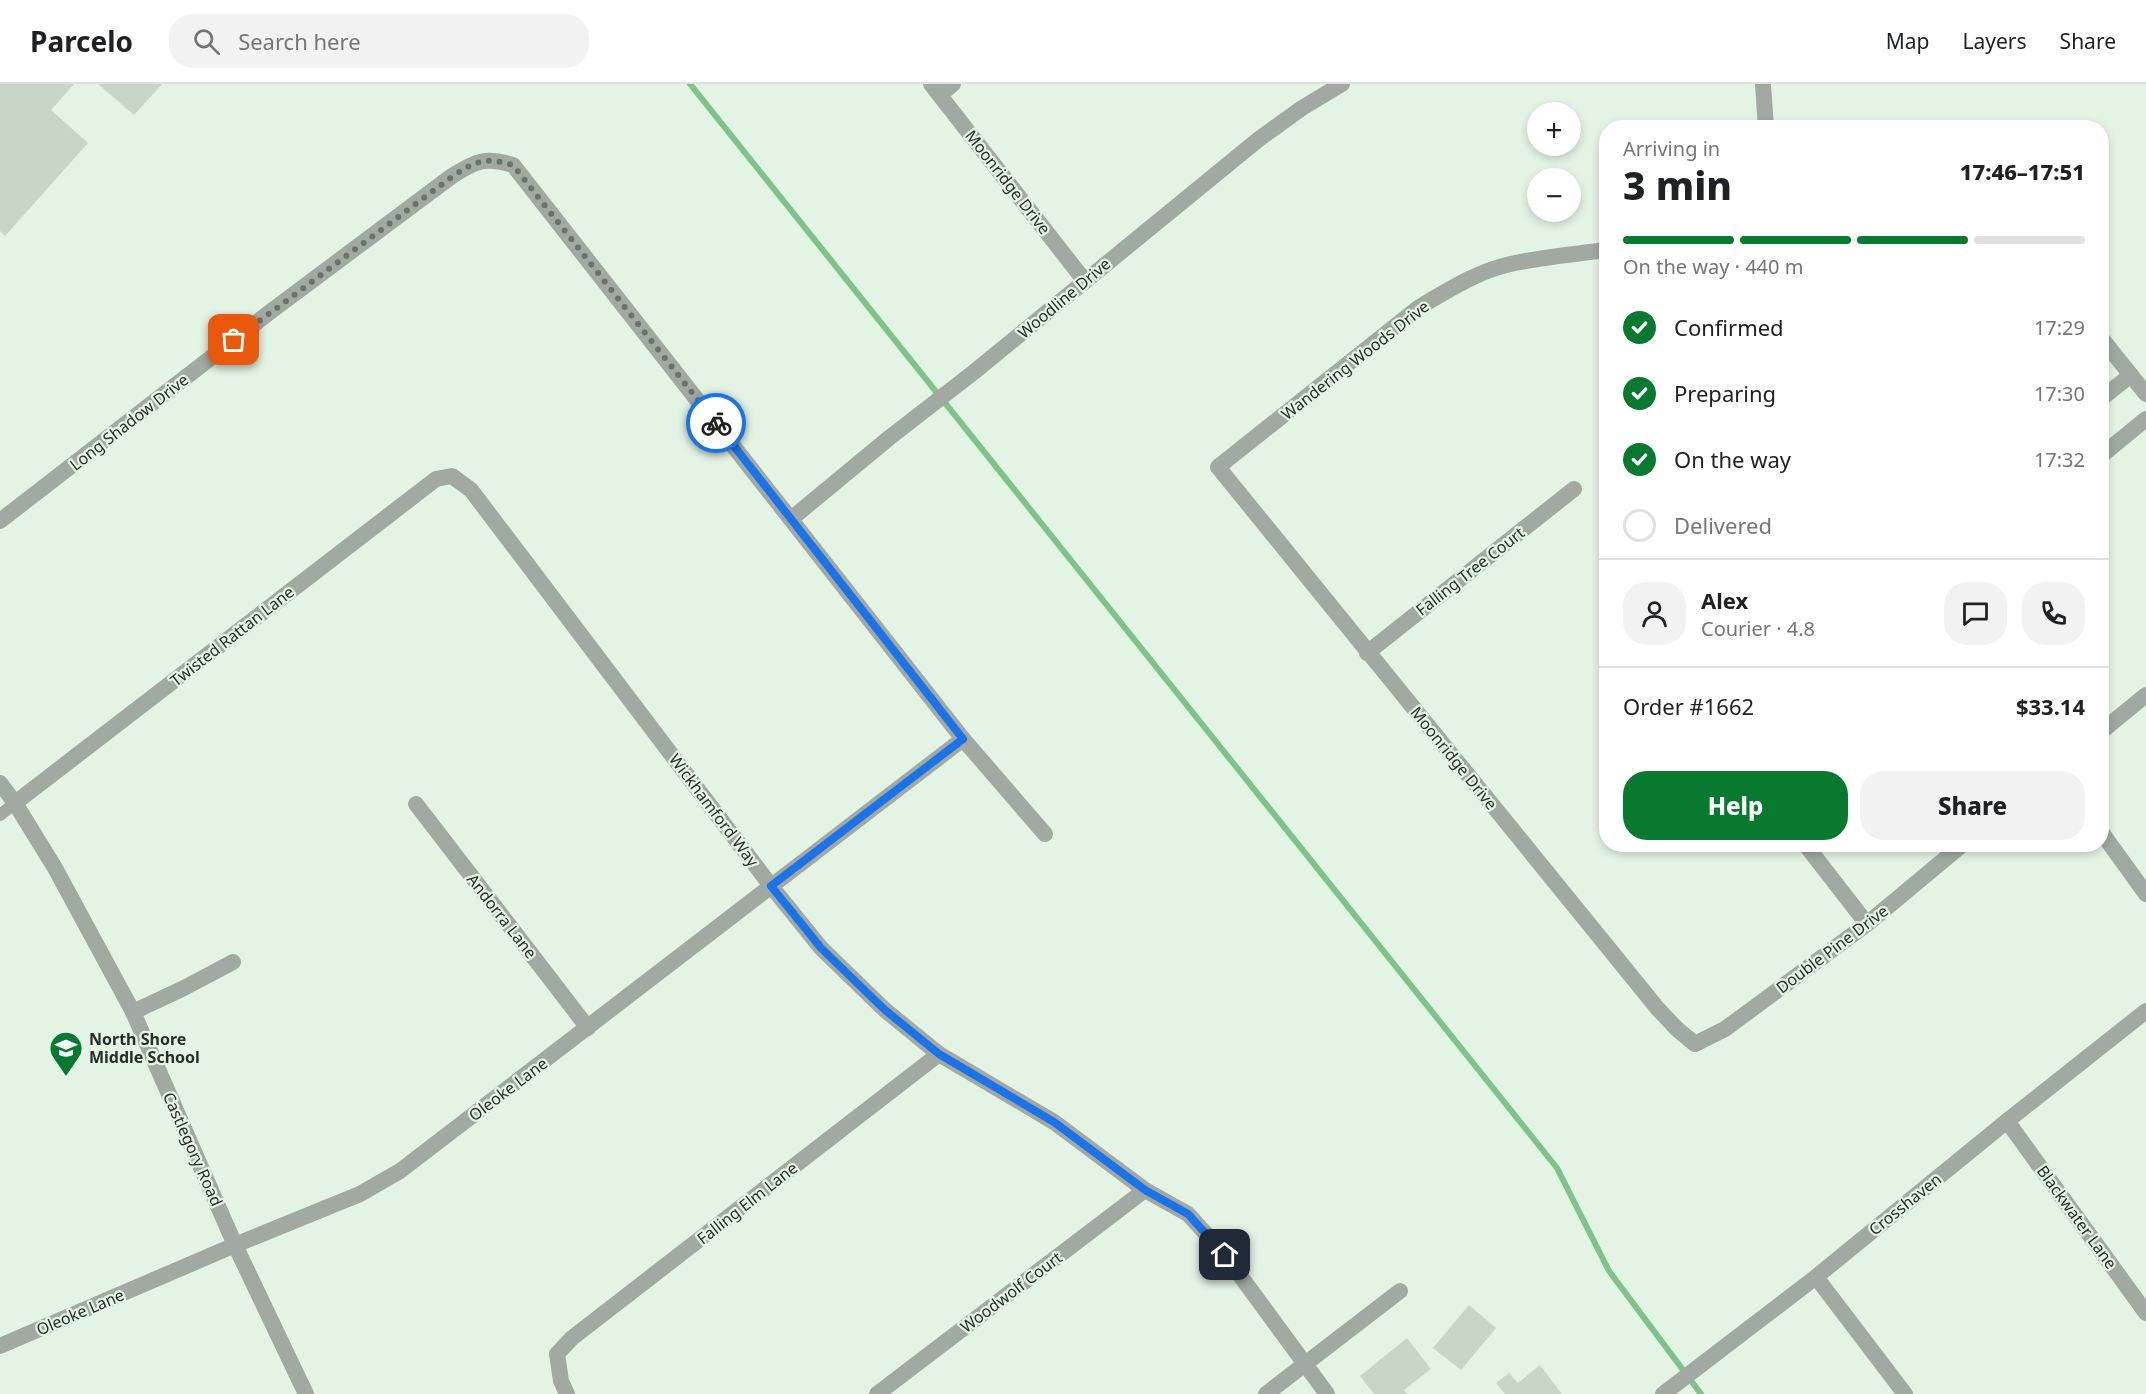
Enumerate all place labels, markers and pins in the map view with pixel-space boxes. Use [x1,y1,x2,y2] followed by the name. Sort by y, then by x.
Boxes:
[208,314,259,365] pin
[89,1028,200,1068] place label: North Shore Middle School
[48,1030,84,1077] school or university icon: North Shore Middle School
[1199,1229,1250,1280] pin

